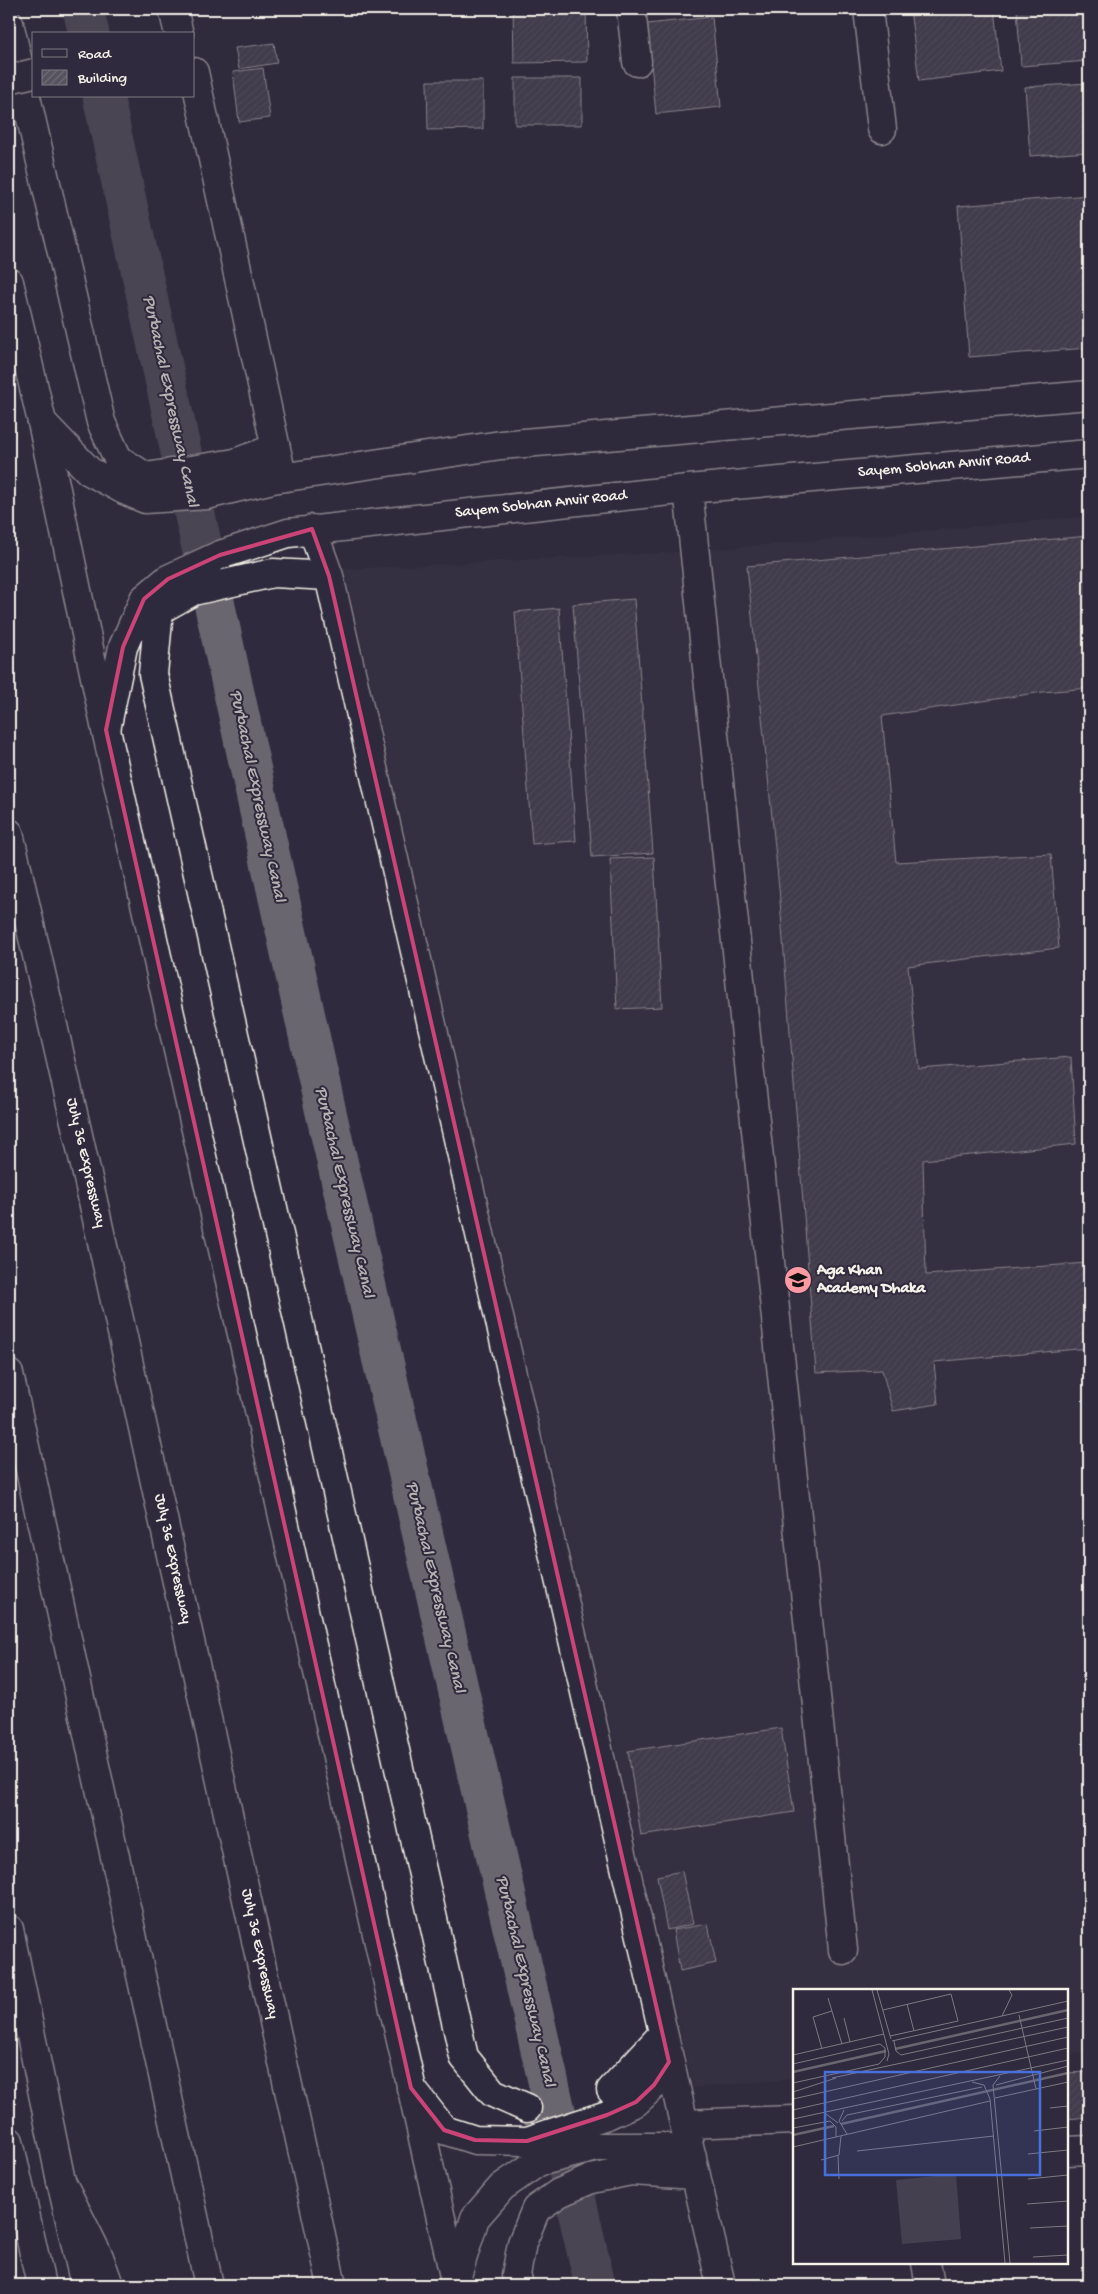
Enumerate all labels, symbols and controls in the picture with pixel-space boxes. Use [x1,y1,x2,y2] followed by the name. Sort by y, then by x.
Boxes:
[32,32,195,98] legend
[78,46,112,64] text: Road
[77,70,127,88] text: Building
[137,293,203,510] water label: Purbachal Expressway Canal
[857,449,1032,483] street label: Sayem Sobhan Anvir Road
[454,486,629,523] street label: Sayem Sobhan Anvir Road
[224,688,290,905] water label: Purbachal Expressway Canal
[309,1084,379,1301] water label: Purbachal Expressway Canal
[61,1096,109,1230] street label: July 36 Expressway
[816,1262,926,1299] place label: Aga Khan Academy Dhaka
[783,1265,813,1295] school or university icon: Aga Khan Academy Dhaka
[400,1479,470,1696] water label: Purbachal Expressway Canal
[149,1492,195,1626] street label: July 36 Expressway
[490,1873,560,2090] water label: Purbachal Expressway Canal
[236,1887,282,2021] street label: July 36 Expressway
[793,1989,1068,2264] inset map

